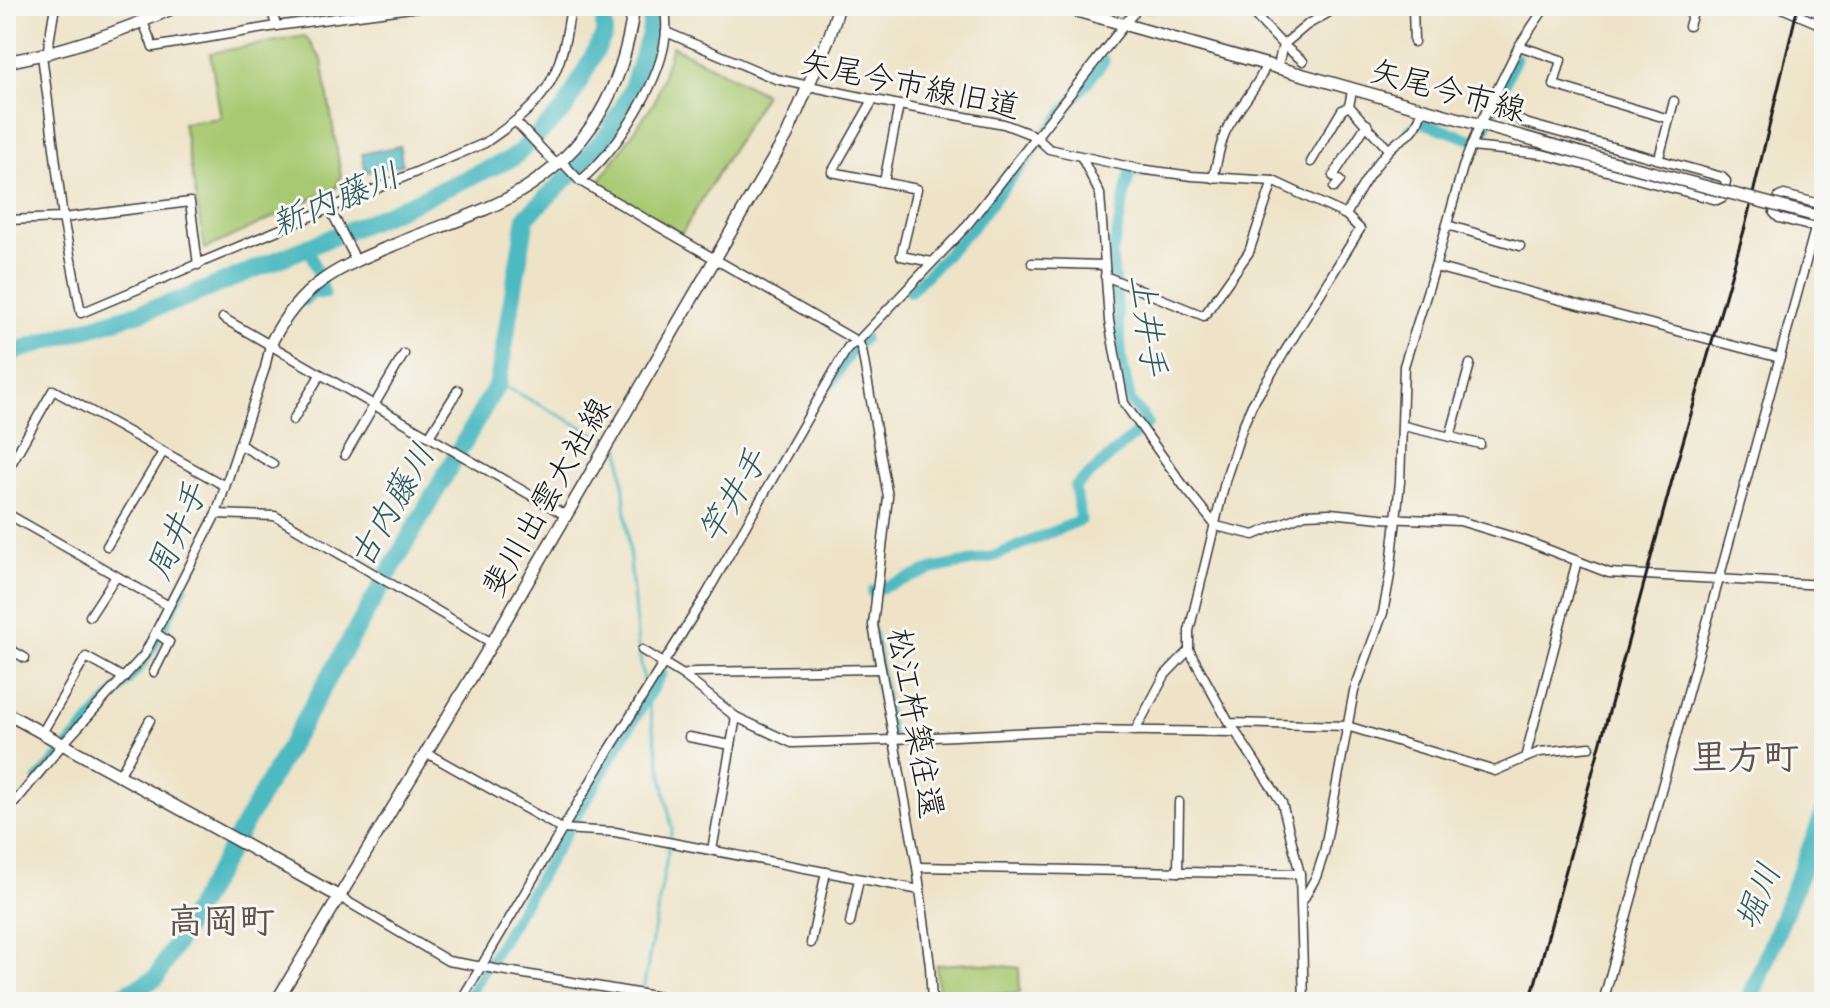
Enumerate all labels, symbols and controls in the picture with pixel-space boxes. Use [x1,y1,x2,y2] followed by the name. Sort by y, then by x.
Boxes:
[796,42,1024,130] street label: 矢尾今市線旧道
[1365,51,1530,133] street label: 矢尾今市線
[265,154,407,249] water label: 新内藤川
[1118,272,1175,381] water label: 上井手
[474,390,622,606] street label: 斐川出雲大社線
[340,436,447,576] water label: 古内藤川
[689,440,781,553] water label: 竿井手
[137,474,220,588] water label: 周井手
[877,625,951,822] street label: 松江杵築往還
[1691,736,1799,783] district label: 里方町
[1726,857,1793,937] water label: 堀川
[167,900,275,947] district label: 高岡町

